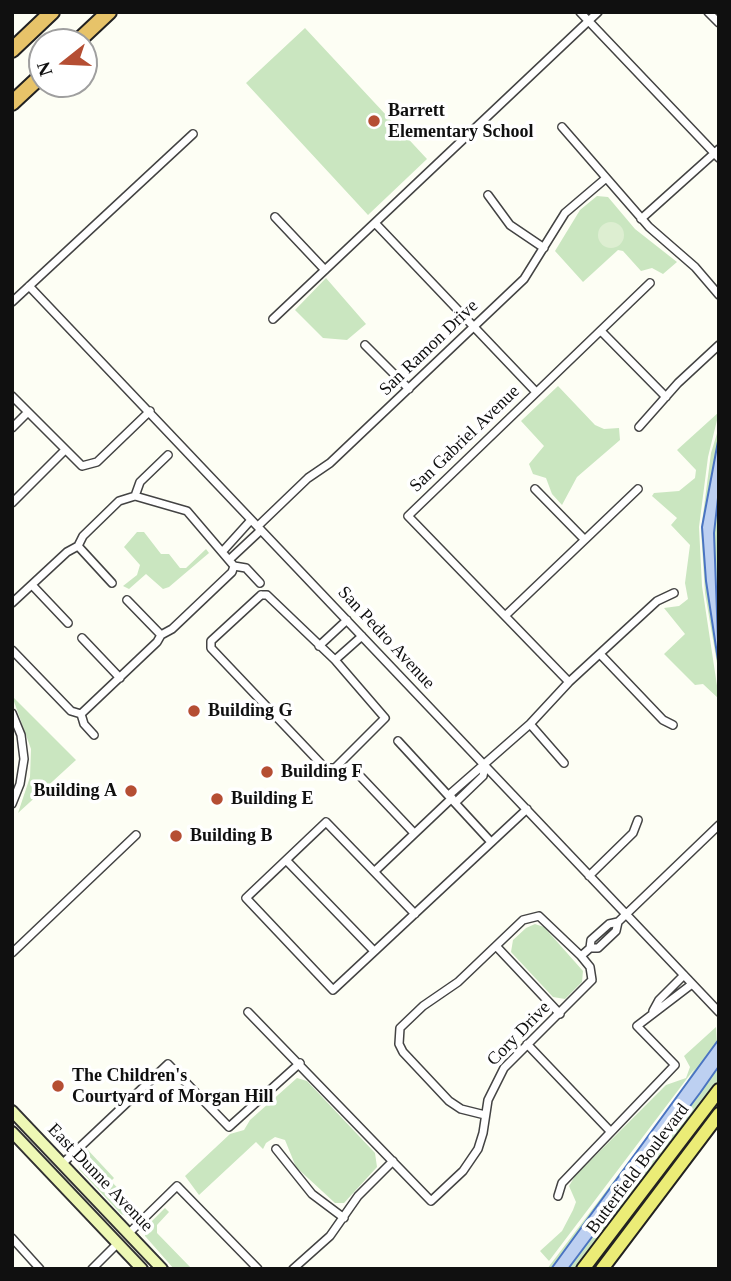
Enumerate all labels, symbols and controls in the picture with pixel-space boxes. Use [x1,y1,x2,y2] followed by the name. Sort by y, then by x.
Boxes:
[28,28,98,98] north arrow
[32,59,57,79] text: N
[388,100,533,142] place label: Barrett Elementary School
[366,113,382,129] marker: Barrett Elementary School
[375,295,483,401] street label: San Ramon Drive
[405,381,525,497] street label: San Gabriel Avenue
[333,582,439,694] street label: San Pedro Avenue
[208,700,293,722] place label: Building G
[186,703,202,719] marker: Building G
[281,761,363,783] place label: Building F
[259,764,275,780] marker: Building F
[33,780,117,802] place label: Building A
[123,783,139,799] marker: Building A
[231,788,314,810] place label: Building E
[209,791,225,807] marker: Building E
[190,825,273,847] place label: Building B
[168,828,184,844] marker: Building B
[483,997,555,1071] street label: Cory Drive
[72,1065,273,1108] place label: The Children's Courtyard of Morgan Hill
[50,1078,66,1094] marker: The Children's Courtyard of Morgan Hill
[582,1100,694,1238] street label: Butterfield Boulevard
[43,1119,157,1237] street label: East Dunne Avenue

